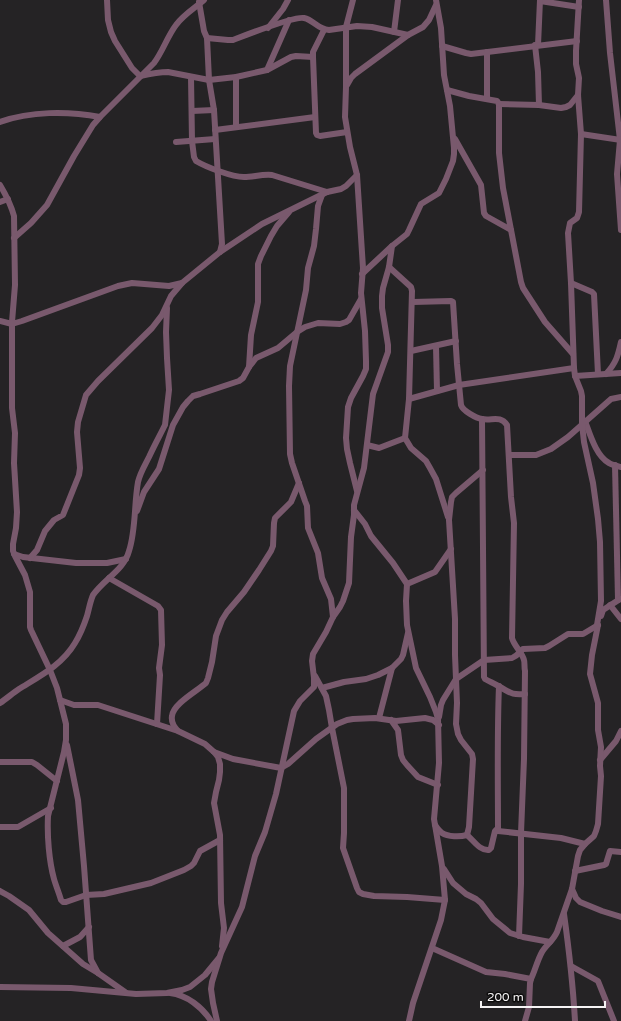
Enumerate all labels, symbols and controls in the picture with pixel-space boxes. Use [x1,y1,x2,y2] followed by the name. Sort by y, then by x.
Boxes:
[481,983,605,1009] scale bar
[487,990,524,1004] text: 200 m

